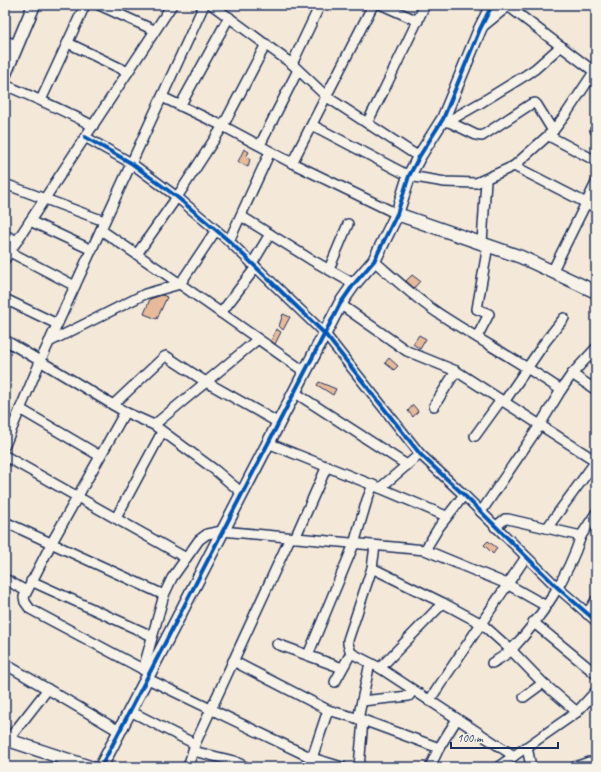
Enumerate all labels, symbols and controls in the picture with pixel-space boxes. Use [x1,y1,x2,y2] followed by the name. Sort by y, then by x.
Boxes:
[451,724,558,750] scale bar
[457,730,484,746] text: 100 m

